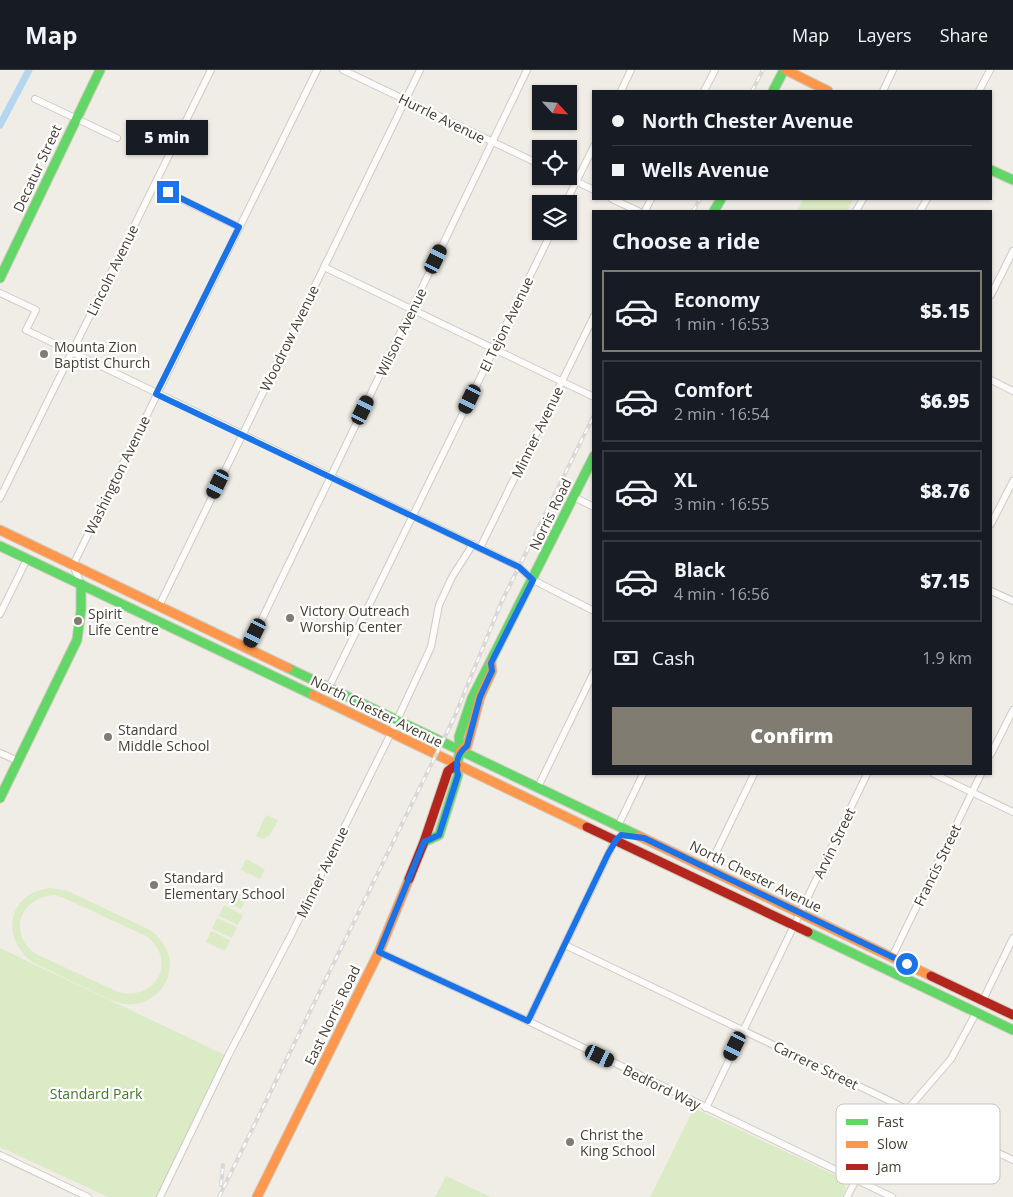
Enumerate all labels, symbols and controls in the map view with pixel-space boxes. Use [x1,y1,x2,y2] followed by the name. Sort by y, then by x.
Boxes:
[25,18,77,51] text: Map
[792,23,829,47] text: Map
[857,23,912,47] text: Layers
[940,23,988,47] text: Share
[532,85,578,130] north arrow
[532,85,577,240] map controls
[396,89,489,147] street label: Hurrle Avenue
[642,108,853,134] text: North Chester Avenue
[127,119,209,154] callout: 5 min
[8,121,66,215] street label: Decatur Street
[144,126,190,148] text: 5 min
[532,140,577,185] button: locate
[642,157,769,183] text: Wells Avenue
[157,181,179,203] route end
[532,195,577,240] button: layers
[82,221,142,319] street label: Lincoln Avenue
[612,225,760,255] text: Choose a ride
[422,242,449,276] car
[475,273,537,375] street label: El Tejon Avenue
[255,282,323,394] street label: Woodrow Avenue
[371,285,431,379] street label: Wilson Avenue
[674,287,760,313] text: Economy
[614,289,659,334] icon: car
[920,298,970,324] text: $5.15
[674,313,769,335] text: 1 min · 16:53
[54,337,150,372] place label: Mounta Zion Baptist Church
[38,348,50,360] marker: Mounta Zion Baptist Church
[674,377,753,403] text: Comfort
[614,379,659,424] icon: car
[456,382,483,416] car
[507,383,567,481] street label: Minner Avenue
[920,388,970,414] text: $6.95
[349,393,376,427] car
[674,403,769,425] text: 2 min · 16:54
[80,412,154,538] street label: Washington Avenue
[204,467,231,501] car
[674,467,697,493] text: XL
[614,469,659,514] icon: car
[524,475,576,553] street label: Norris Road
[920,478,970,504] text: $8.76
[674,493,769,515] text: 3 min · 16:55
[674,557,726,583] text: Black
[614,559,659,604] icon: car
[920,568,970,594] text: $7.15
[674,583,769,605] text: 4 min · 16:56
[300,601,410,636] place label: Victory Outreach Worship Center
[88,604,159,639] place label: Spirit Life Centre
[284,612,296,624] marker: Victory Outreach Worship Center
[72,615,84,627] marker: Spirit Life Centre
[241,616,268,650] car
[612,644,640,672] icon: cash
[652,645,695,671] text: Cash
[922,647,972,669] text: 1.9 km
[308,671,446,751] street label: North Chester Avenue
[612,707,972,765] button: Confirm
[118,720,210,755] place label: Standard Middle School
[102,731,114,743] marker: Standard Middle School
[809,804,859,882] street label: Arvin Street
[909,821,965,909] street label: Francis Street
[292,823,352,921] street label: Minner Avenue
[687,836,825,916] street label: North Chester Avenue
[164,868,285,903] place label: Standard Elementary School
[148,879,160,891] marker: Standard Elementary School
[896,953,918,975] route start
[300,962,364,1068] street label: East Norris Road
[721,1029,748,1063] car
[770,1036,862,1094] street label: Carrere Street
[583,1043,616,1069] car
[620,1060,705,1114] street label: Bedford Way
[50,1084,143,1103] park label: Standard Park
[836,1104,1000,1184] legend
[877,1112,904,1131] text: Fast
[580,1125,655,1160] place label: Christ the King School
[877,1134,908,1153] text: Slow
[564,1136,576,1148] marker: Christ the King School
[875,1157,902,1176] text: Jam

